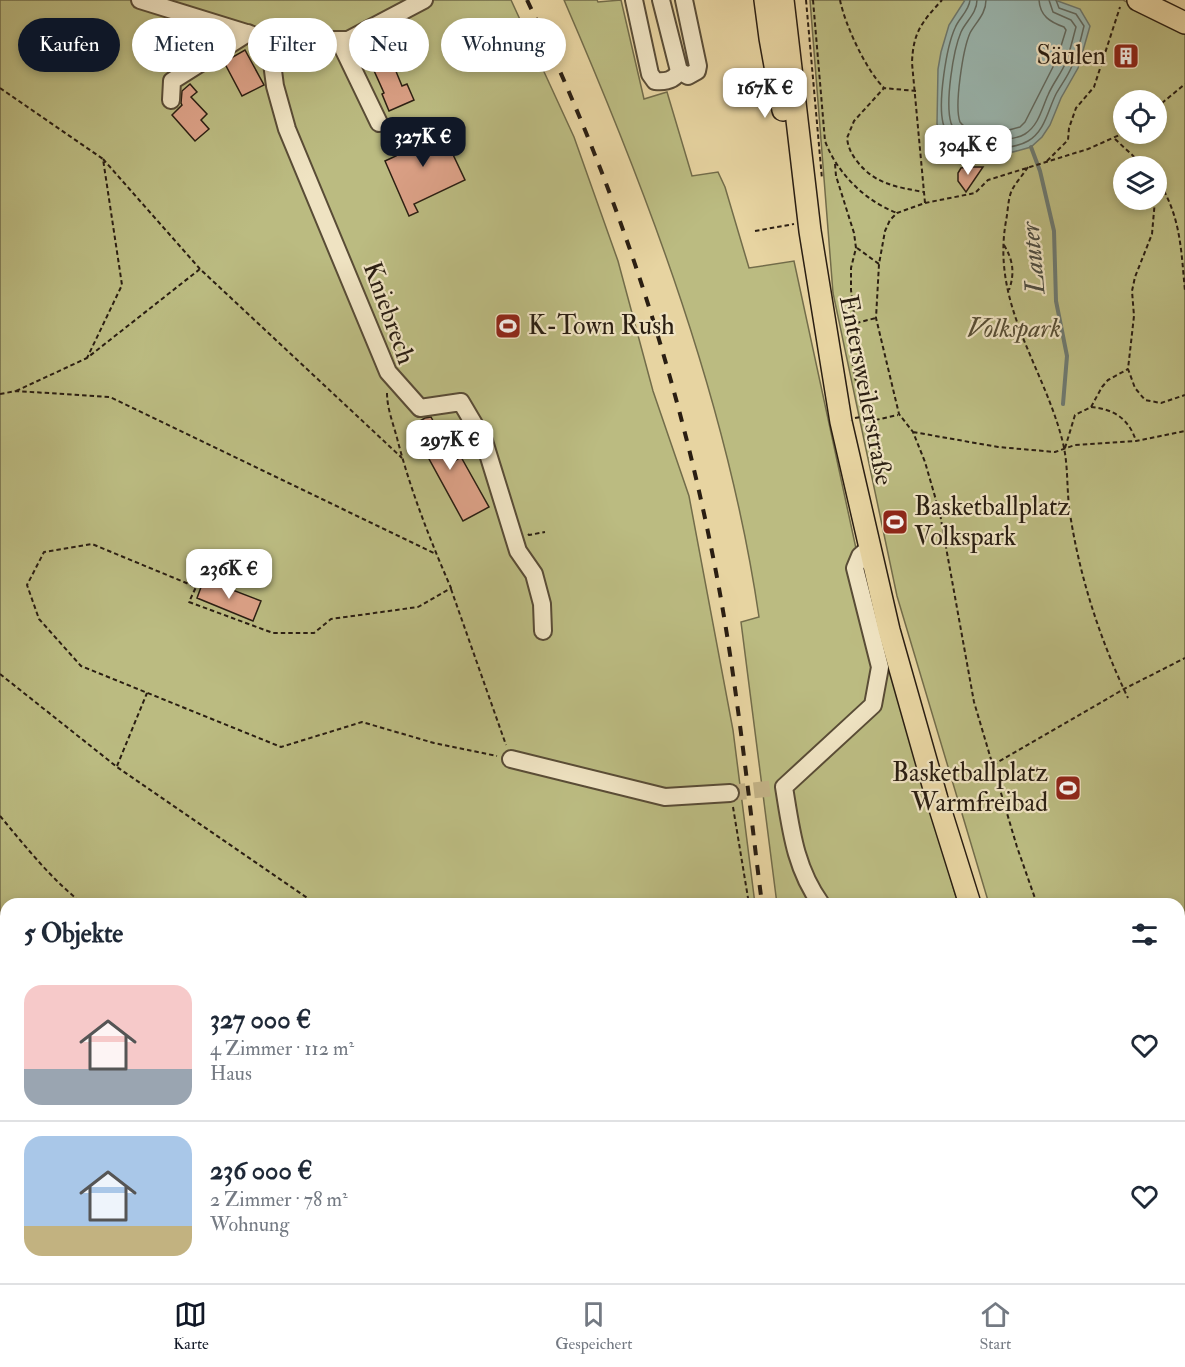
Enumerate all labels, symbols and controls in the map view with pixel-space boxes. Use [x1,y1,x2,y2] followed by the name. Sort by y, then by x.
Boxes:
[18,18,120,72] chip: Kaufen
[132,18,236,72] chip: Mieten
[248,18,337,72] chip: Filter
[349,18,429,72] chip: Neu
[441,18,566,72] chip: Wohnung
[1037,40,1106,72] place label: Säulen
[1111,41,1141,71] building icon: Säulen
[716,68,814,119] pin: 167K €
[737,75,793,100] text: 167K €
[1113,90,1167,210] map controls
[1113,90,1167,144] button: locate
[374,117,472,168] pin: 327K €
[395,124,451,149] text: 327K €
[919,125,1017,176] pin: 304K €
[939,132,997,157] text: 304K €
[1113,156,1167,210] button: layers
[1013,219,1053,296] water label: Lauter
[356,257,422,369] street label: Kniebrech
[832,292,900,488] street label: Entersweilerstraße
[528,310,675,342] place label: K-Town Rush
[493,311,523,341] sports icon: K-Town Rush
[967,313,1061,345] park label: Volkspark
[401,420,499,471] pin: 297K €
[420,427,480,452] text: 297K €
[914,491,1071,554] place label: Basketballplatz Volkspark
[880,507,910,537] sports icon: Basketballplatz Volkspark
[180,549,278,600] pin: 236K €
[200,556,258,581] text: 236K €
[892,757,1048,819] place label: Basketballplatz Warmfreibad
[1053,773,1083,803] sports icon: Basketballplatz Warmfreibad
[24,918,123,950] text: 5 Objekte
[1128,918,1161,951] icon: filters
[210,1004,311,1036] text: 327 000 €
[72,1009,144,1081] icon: home
[1128,1029,1161,1062] icon: heart
[210,1036,354,1061] text: 4 Zimmer · 112 m²
[210,1061,252,1086] text: Haus
[210,1155,312,1187] text: 236 000 €
[72,1160,144,1232] icon: home
[1128,1180,1161,1213] icon: heart
[210,1187,348,1212] text: 2 Zimmer · 78 m²
[210,1212,289,1237] text: Wohnung
[173,1298,209,1354] tab: Karte
[555,1298,632,1354] tab: Gespeichert
[979,1298,1012,1354] tab: Start

